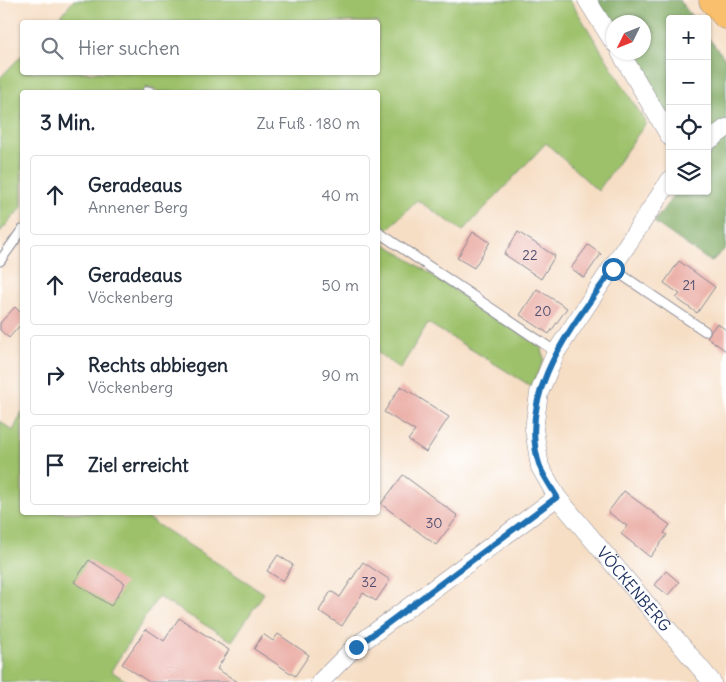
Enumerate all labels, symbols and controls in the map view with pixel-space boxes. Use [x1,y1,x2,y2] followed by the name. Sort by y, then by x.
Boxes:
[606,15,651,60] north arrow
[666,15,711,195] map controls
[666,15,711,60] button: +
[20,20,380,75] search box
[38,34,66,62] icon: search
[78,36,180,60] text: Hier suchen
[666,60,711,105] button: −
[666,105,711,150] button: locate
[40,109,95,136] text: 3 Min.
[257,113,360,133] text: Zu Fuß · 180 m
[666,150,711,195] button: layers
[88,173,182,197] text: Geradeaus
[41,181,69,209] icon: ahead
[321,185,359,205] text: 40 m
[88,197,188,217] text: Annener Berg
[522,246,538,264] house number: 22
[602,258,625,281] route start
[88,263,182,287] text: Geradeaus
[41,271,69,299] icon: ahead
[321,275,359,295] text: 50 m
[682,276,696,294] house number: 21
[88,287,173,307] text: Vöckenberg
[535,302,551,320] house number: 20
[88,353,228,377] text: Rechts abbiegen
[41,361,69,389] icon: right
[321,365,359,385] text: 90 m
[88,377,173,397] text: Vöckenberg
[41,451,69,479] icon: arrive
[88,453,189,477] text: Ziel erreicht
[425,514,443,532] house number: 30
[593,542,675,636] street label: VÖCKENBERG
[361,573,377,591] house number: 32
[345,636,368,659] route end

